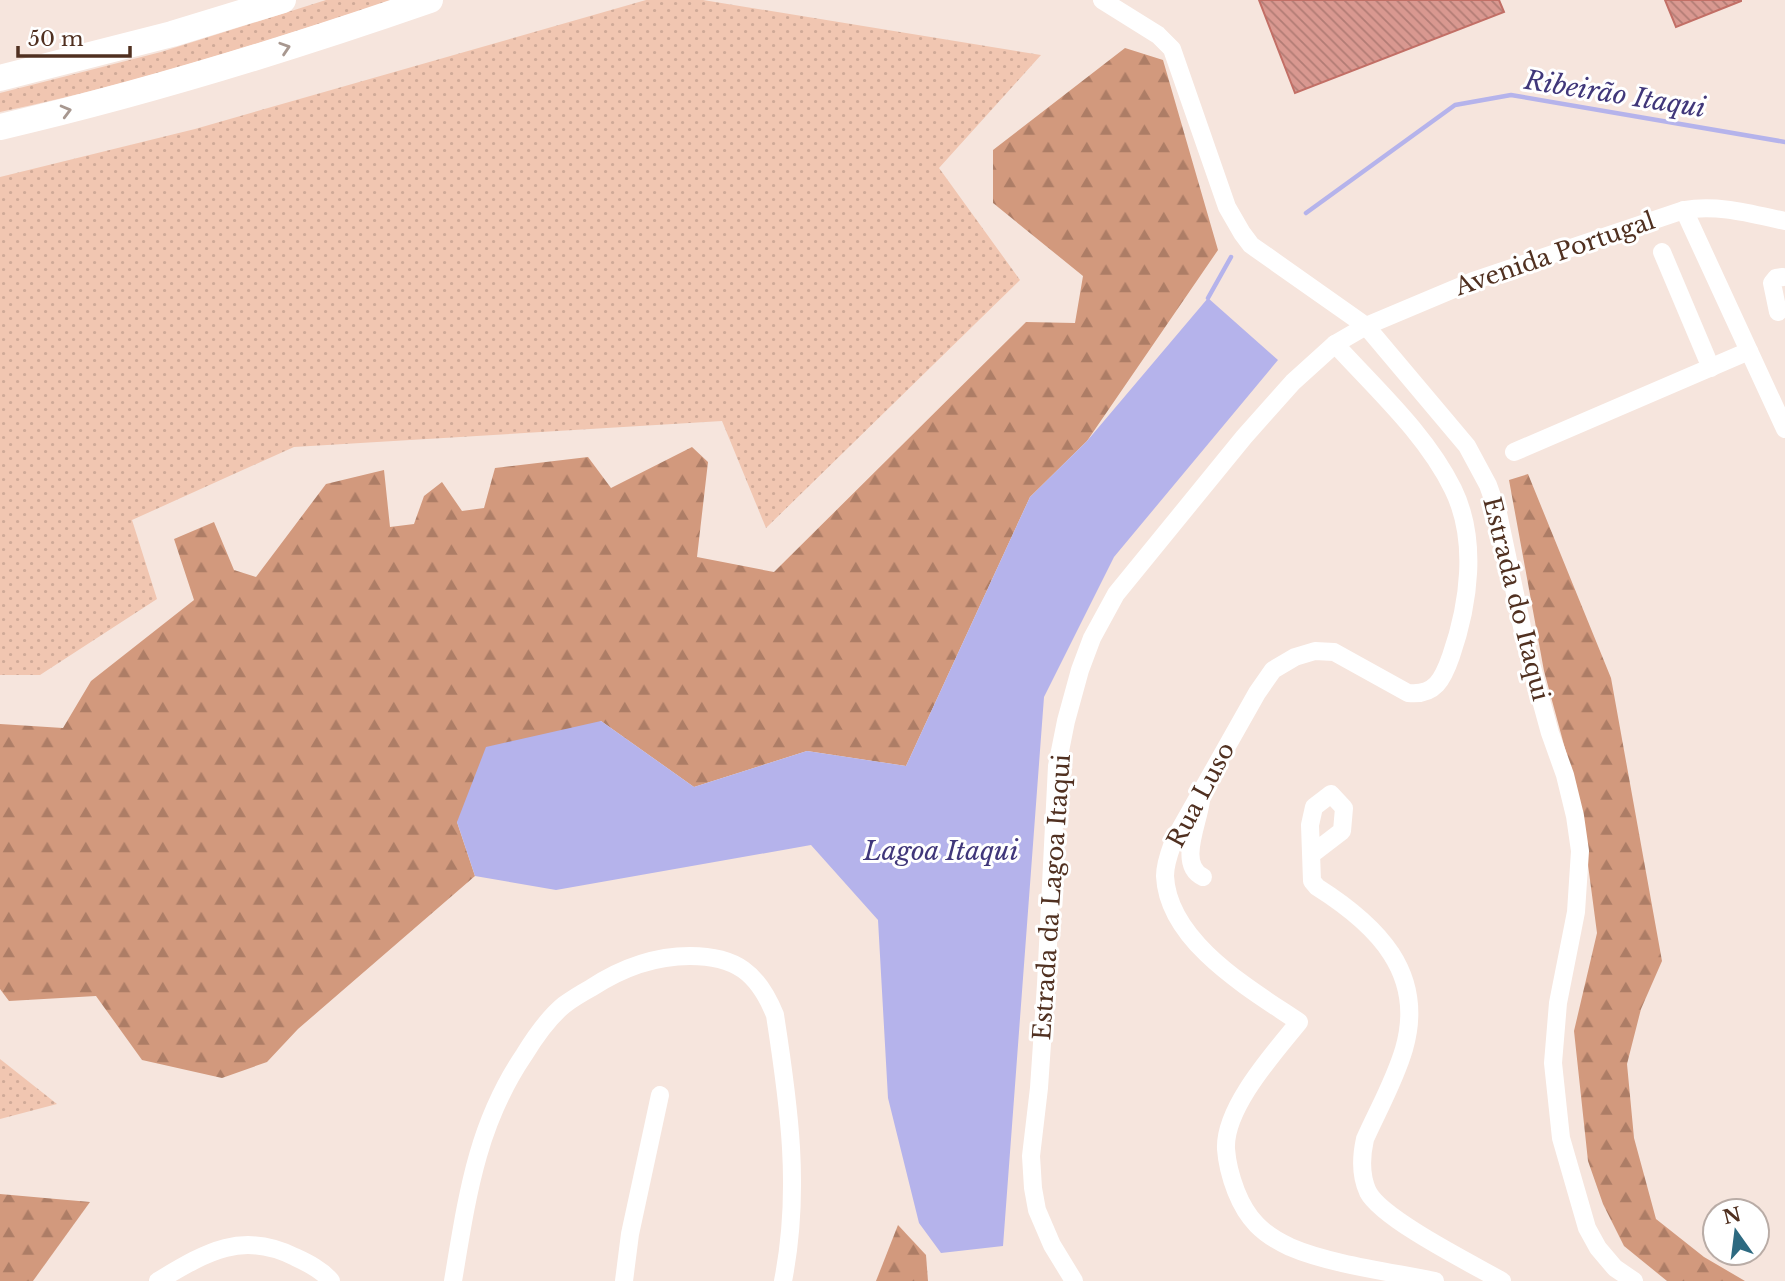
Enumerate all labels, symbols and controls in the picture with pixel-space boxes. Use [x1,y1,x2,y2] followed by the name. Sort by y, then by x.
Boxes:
[18,14,130,58] scale bar
[28,26,84,52] text: 50 m
[279,42,291,57] one-way arrow
[1521,64,1708,124] water label: Ribeirão Itaqui
[60,105,72,119] one-way arrow
[1450,206,1659,302] street label: Avenida Portugal
[1477,494,1556,704] street label: Estrada do Itaqui
[1161,737,1240,852] street label: Rua Luso
[1027,753,1076,1041] street label: Estrada da Lagoa Itaqui
[863,835,1018,867] water label: Lagoa Itaqui
[1701,1197,1771,1267] north arrow
[1721,1203,1744,1229] text: N

